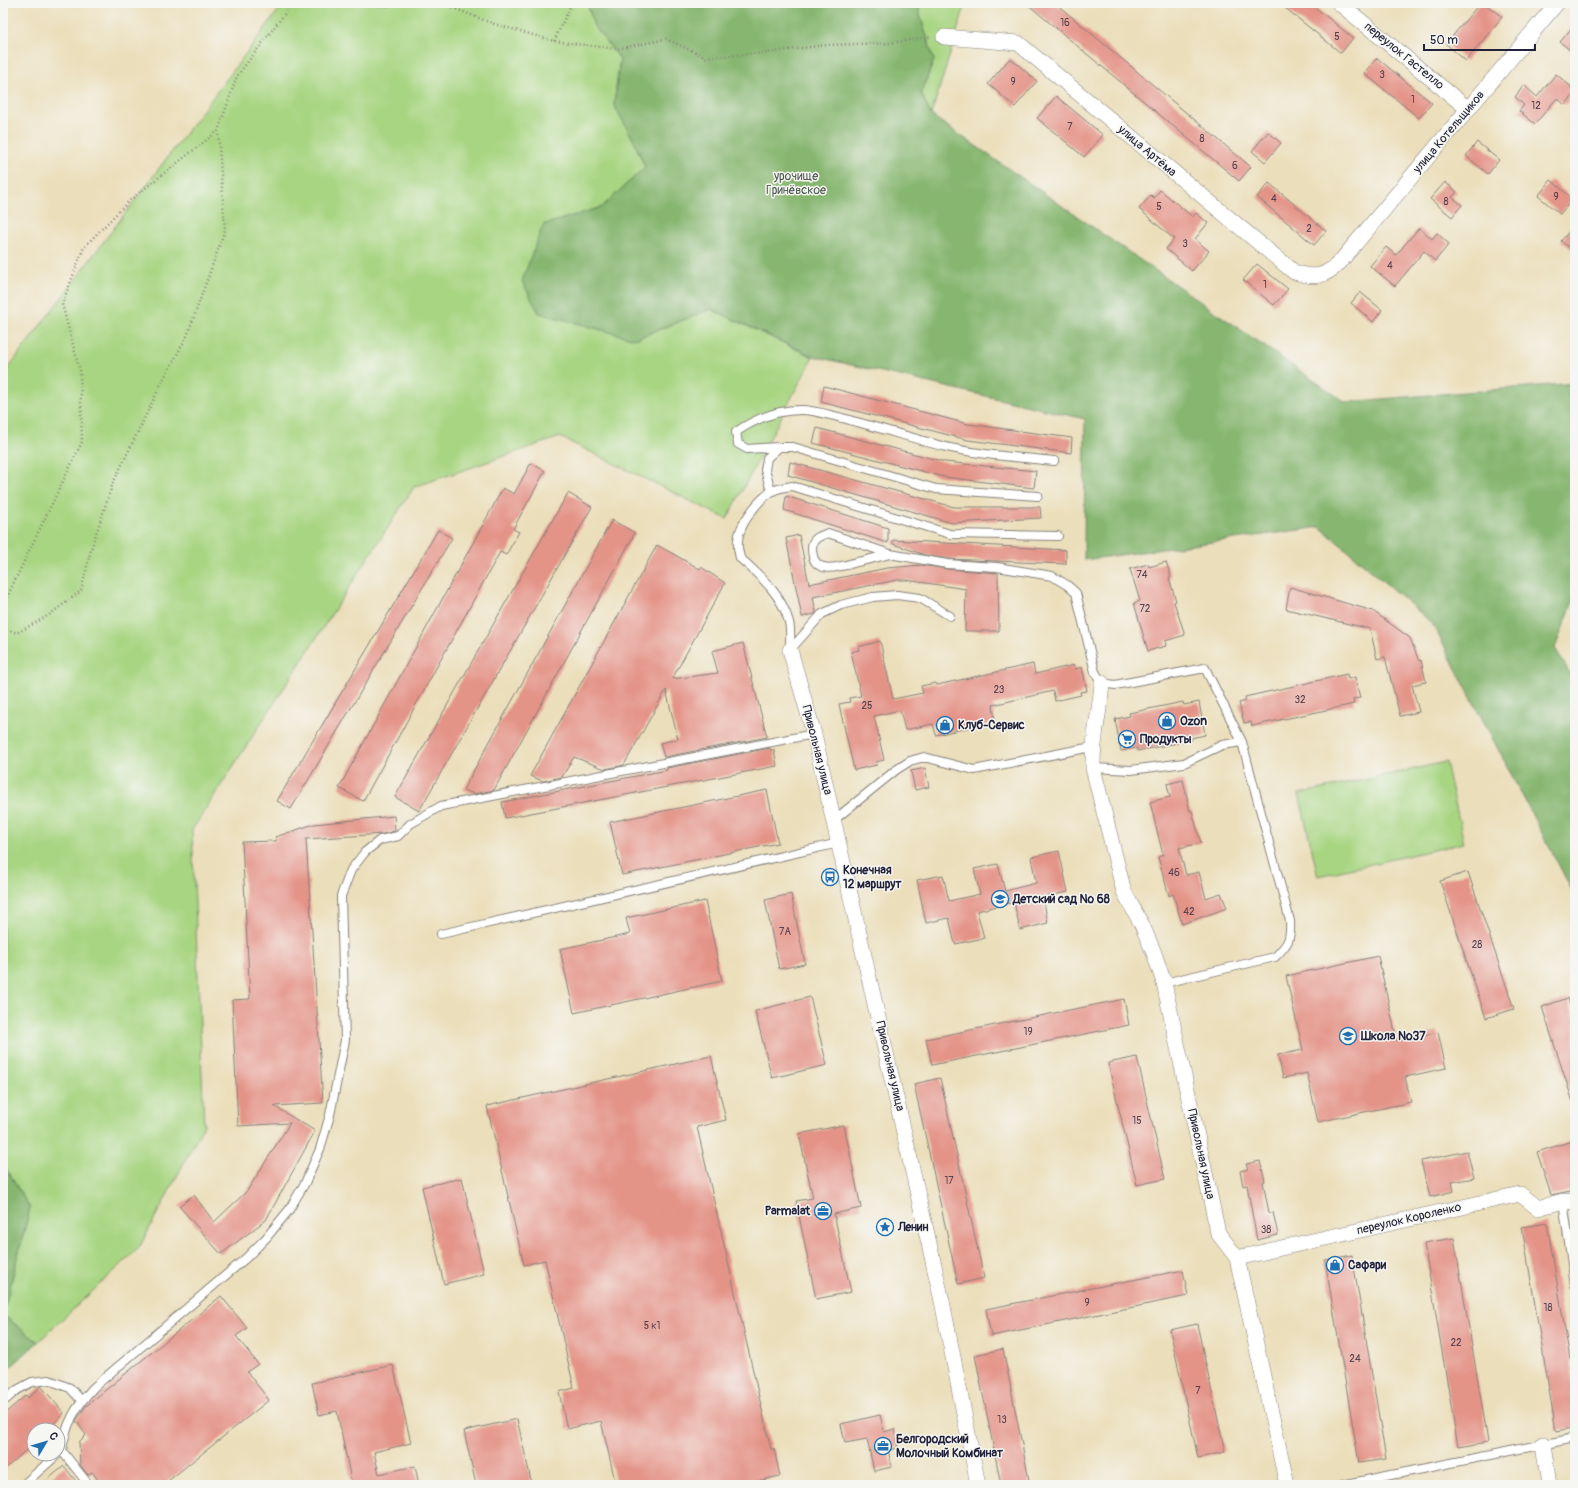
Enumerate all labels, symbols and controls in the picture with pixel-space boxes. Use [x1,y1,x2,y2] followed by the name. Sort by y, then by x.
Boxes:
[1060,17,1070,29] house number: 16
[1361,19,1447,93] street label: переулок Гастелло
[1424,26,1535,52] scale bar
[1334,31,1340,43] house number: 5
[1430,33,1458,48] text: 50 m
[1379,69,1385,81] house number: 3
[1010,76,1016,88] house number: 9
[1409,88,1488,177] street label: улица Котельщиков
[1411,94,1415,106] house number: 1
[1531,100,1541,112] house number: 12
[1067,121,1073,133] house number: 7
[1114,121,1180,180] street label: улица Артёма
[1199,133,1205,145] house number: 8
[1232,160,1238,172] house number: 6
[766,169,826,198] park label: урочище Гринёвское
[1553,191,1559,203] house number: 9
[1271,193,1277,205] house number: 4
[1443,196,1449,208] house number: 8
[1156,201,1162,213] house number: 5
[1306,223,1312,235] house number: 2
[1182,238,1188,250] house number: 3
[1387,260,1393,272] house number: 4
[1263,279,1267,291] house number: 1
[1136,569,1148,581] house number: 74
[1140,603,1151,615] house number: 72
[994,684,1005,696] house number: 23
[1294,694,1306,706] house number: 32
[861,700,873,712] house number: 25
[799,704,836,797] street label: Привольная улица
[1157,711,1177,731] shop icon: Ozon
[1180,714,1207,729] place label: Ozon
[935,715,955,735] shop icon: Клуб-Сервис
[958,718,1025,733] place label: Клуб-Сервис
[1117,729,1137,749] supermarket icon: Продукты
[1140,732,1192,747] place label: Продукты
[843,863,902,892] place label: Конечная 12 маршрут
[820,867,840,887] bus stop icon: Конечная 12 маршрут
[1168,867,1180,879] house number: 46
[990,889,1010,909] school or university icon: Детский сад № 68
[1012,892,1110,907] place label: Детский сад № 68
[1183,906,1195,918] house number: 42
[779,926,791,938] house number: 7А
[1472,939,1482,951] house number: 28
[872,1019,908,1113] street label: Привольная улица
[1023,1026,1033,1038] house number: 19
[1338,1026,1358,1046] school or university icon: Школа №37
[1360,1029,1426,1044] place label: Школа №37
[1184,1107,1218,1201] street label: Привольная улица
[1132,1115,1142,1127] house number: 15
[944,1175,954,1187] house number: 17
[1355,1200,1463,1238] street label: переулок Короленко
[813,1201,833,1221] office icon: Parmalat
[765,1204,811,1219] place label: Parmalat
[875,1217,895,1237] place icon: Ленин
[897,1220,928,1235] place label: Ленин
[1261,1224,1271,1236] house number: 38
[1325,1255,1345,1275] shop icon: Сафари
[1348,1258,1387,1273] place label: Сафари
[1084,1297,1090,1309] house number: 9
[1544,1302,1552,1314] house number: 18
[644,1320,660,1332] house number: 5 к1
[1450,1337,1462,1349] house number: 22
[1349,1353,1361,1365] house number: 24
[1195,1385,1201,1397] house number: 7
[997,1414,1007,1426] house number: 13
[26,1422,66,1462] north arrow
[46,1429,61,1443] text: С
[896,1432,1004,1461] place label: Белгородский Молочный Комбинат
[873,1436,893,1456] office icon: Белгородский Молочный Комбинат

